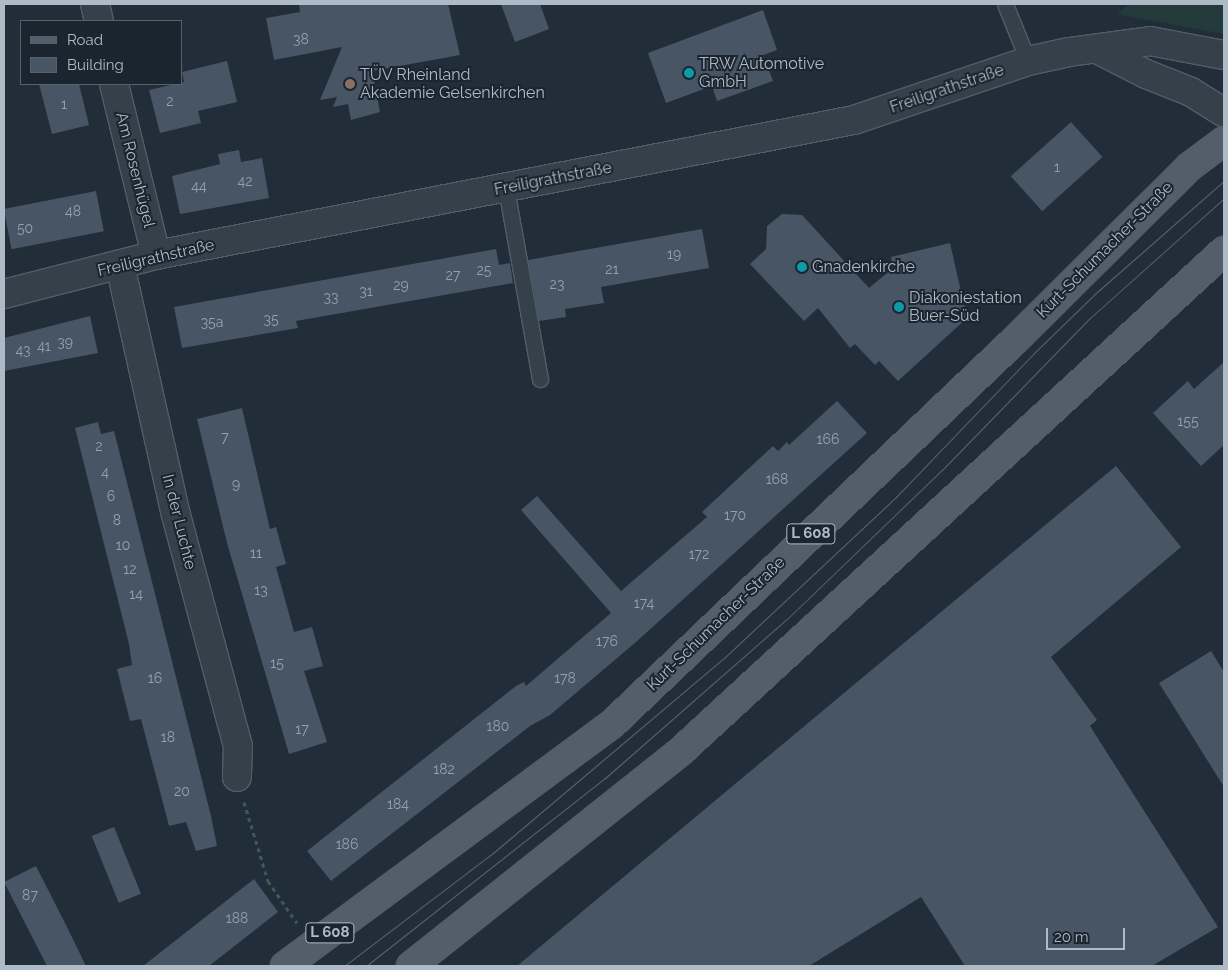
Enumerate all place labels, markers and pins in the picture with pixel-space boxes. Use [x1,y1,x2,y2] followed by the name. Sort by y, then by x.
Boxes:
[699,54,825,92] place label: TRW Automotive GmbH
[360,65,545,103] place label: TÜV Rheinland Akademie Gelsenkirchen
[683,67,695,79] marker: TRW Automotive GmbH
[344,78,356,90] marker: TÜV Rheinland Akademie Gelsenkirchen
[812,257,915,277] place label: Gnadenkirche
[796,261,808,273] marker: Gnadenkirche
[909,288,1022,326] place label: Diakoniestation Buer-Süd
[893,301,905,313] marker: Diakoniestation Buer-Süd

